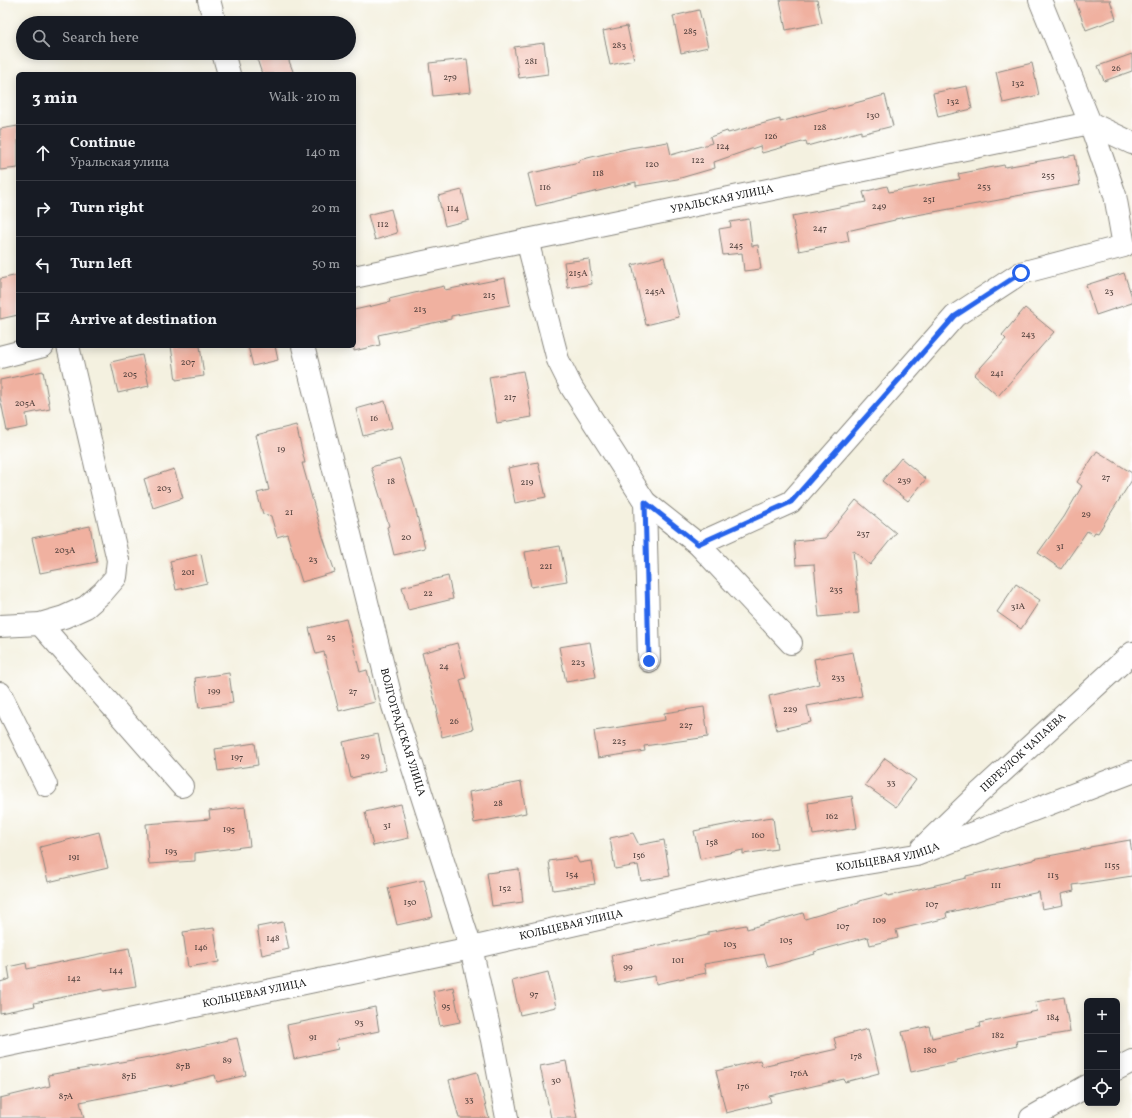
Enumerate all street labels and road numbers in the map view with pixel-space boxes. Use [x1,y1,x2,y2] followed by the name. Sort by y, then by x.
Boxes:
[669,181,775,217] street label: УРАЛЬСКАЯ УЛИЦА
[376,667,429,799] street label: ВОЛГОГРАДСКАЯ УЛИЦА
[977,709,1069,796] street label: ПЕРЕУЛОК ЧАПАЕВА
[835,839,942,876] street label: КОЛЬЦЕВАЯ УЛИЦА
[518,906,625,944] street label: КОЛЬЦЕВАЯ УЛИЦА
[201,975,308,1012] street label: КОЛЬЦЕВАЯ УЛИЦА

